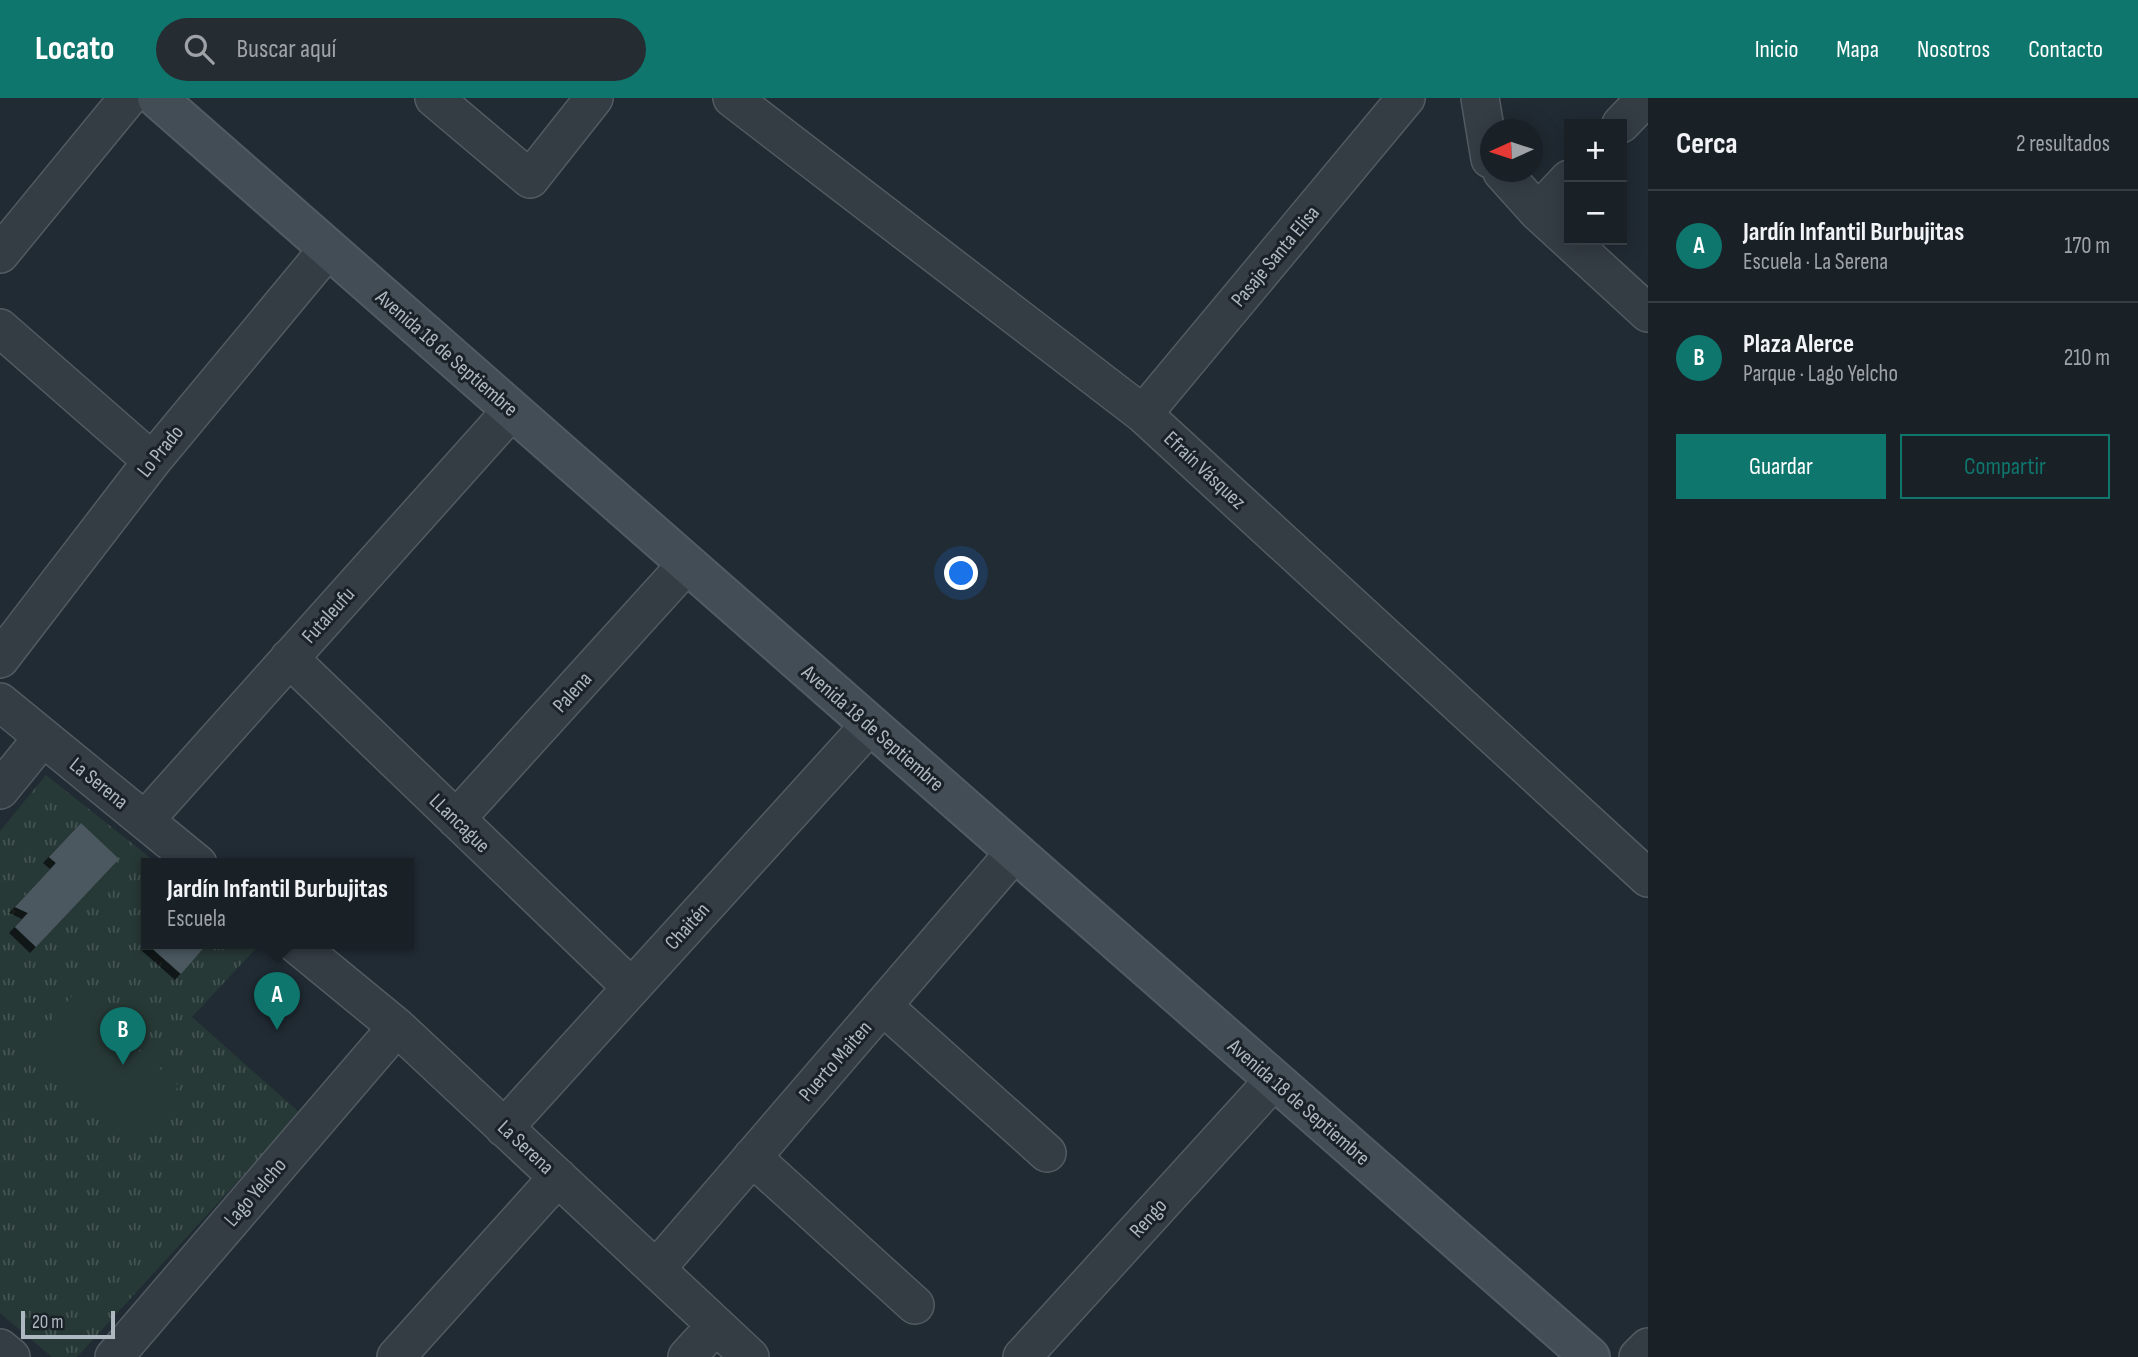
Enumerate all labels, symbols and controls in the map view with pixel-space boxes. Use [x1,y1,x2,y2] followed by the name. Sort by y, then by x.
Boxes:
[156,18,646,81] search box
[35,29,114,69] text: Locato
[180,30,218,68] icon: search
[236,34,336,65] text: Buscar aquí
[1755,35,1798,64] text: Inicio
[1836,35,1879,64] text: Mapa
[1917,35,1990,64] text: Nosotros
[2028,35,2103,64] text: Contacto
[1480,119,1543,182] north arrow
[1564,119,1627,245] map controls
[1564,119,1627,182] button: +
[1676,126,1738,162] text: Cerca
[2016,130,2110,158] text: 2 resultados
[1564,182,1627,245] button: −
[1226,201,1325,312] street label: Pasaje Santa Elisa
[1743,217,1964,248] text: Jardín Infantil Burbujitas
[1694,232,1704,260] text: A
[2064,232,2110,260] text: 170 m
[1743,248,1888,276] text: Escuela · La Serena
[370,284,523,422] street label: Avenida 18 de Septiembre
[1743,329,1854,360] text: Plaza Alerce
[1694,344,1704,372] text: B
[2064,344,2110,372] text: 210 m
[1743,360,1898,388] text: Parque · Lago Yelcho
[132,420,189,482] street label: Lo Prado
[1159,426,1251,515] street label: Efraín Vásquez
[1676,434,1886,499] button: Guardar
[1900,434,2110,499] button: Compartir
[944,556,978,590] your location
[297,582,360,649] street label: Futaleufu
[796,659,949,797] street label: Avenida 18 de Septiembre
[548,667,597,718] street label: Palena
[64,752,133,814] street label: La Serena
[424,789,495,858] street label: LLancague
[141,858,414,949] popup
[167,874,388,905] text: Jardín Infantil Burbujitas
[660,898,715,955] street label: Chaitén
[167,905,226,933] text: Escuela
[254,972,300,1030] pin: A
[100,1007,146,1065] pin: B
[794,1016,877,1107] street label: Puerto Maiten
[1222,1033,1375,1171] street label: Avenida 18 de Septiembre
[492,1115,559,1180] street label: La Serena
[219,1153,292,1232] street label: Lago Yelcho
[1124,1194,1172,1243] street label: Rengo
[21,1308,116,1340] scale bar
[32,1311,64,1334] text: 20 m

